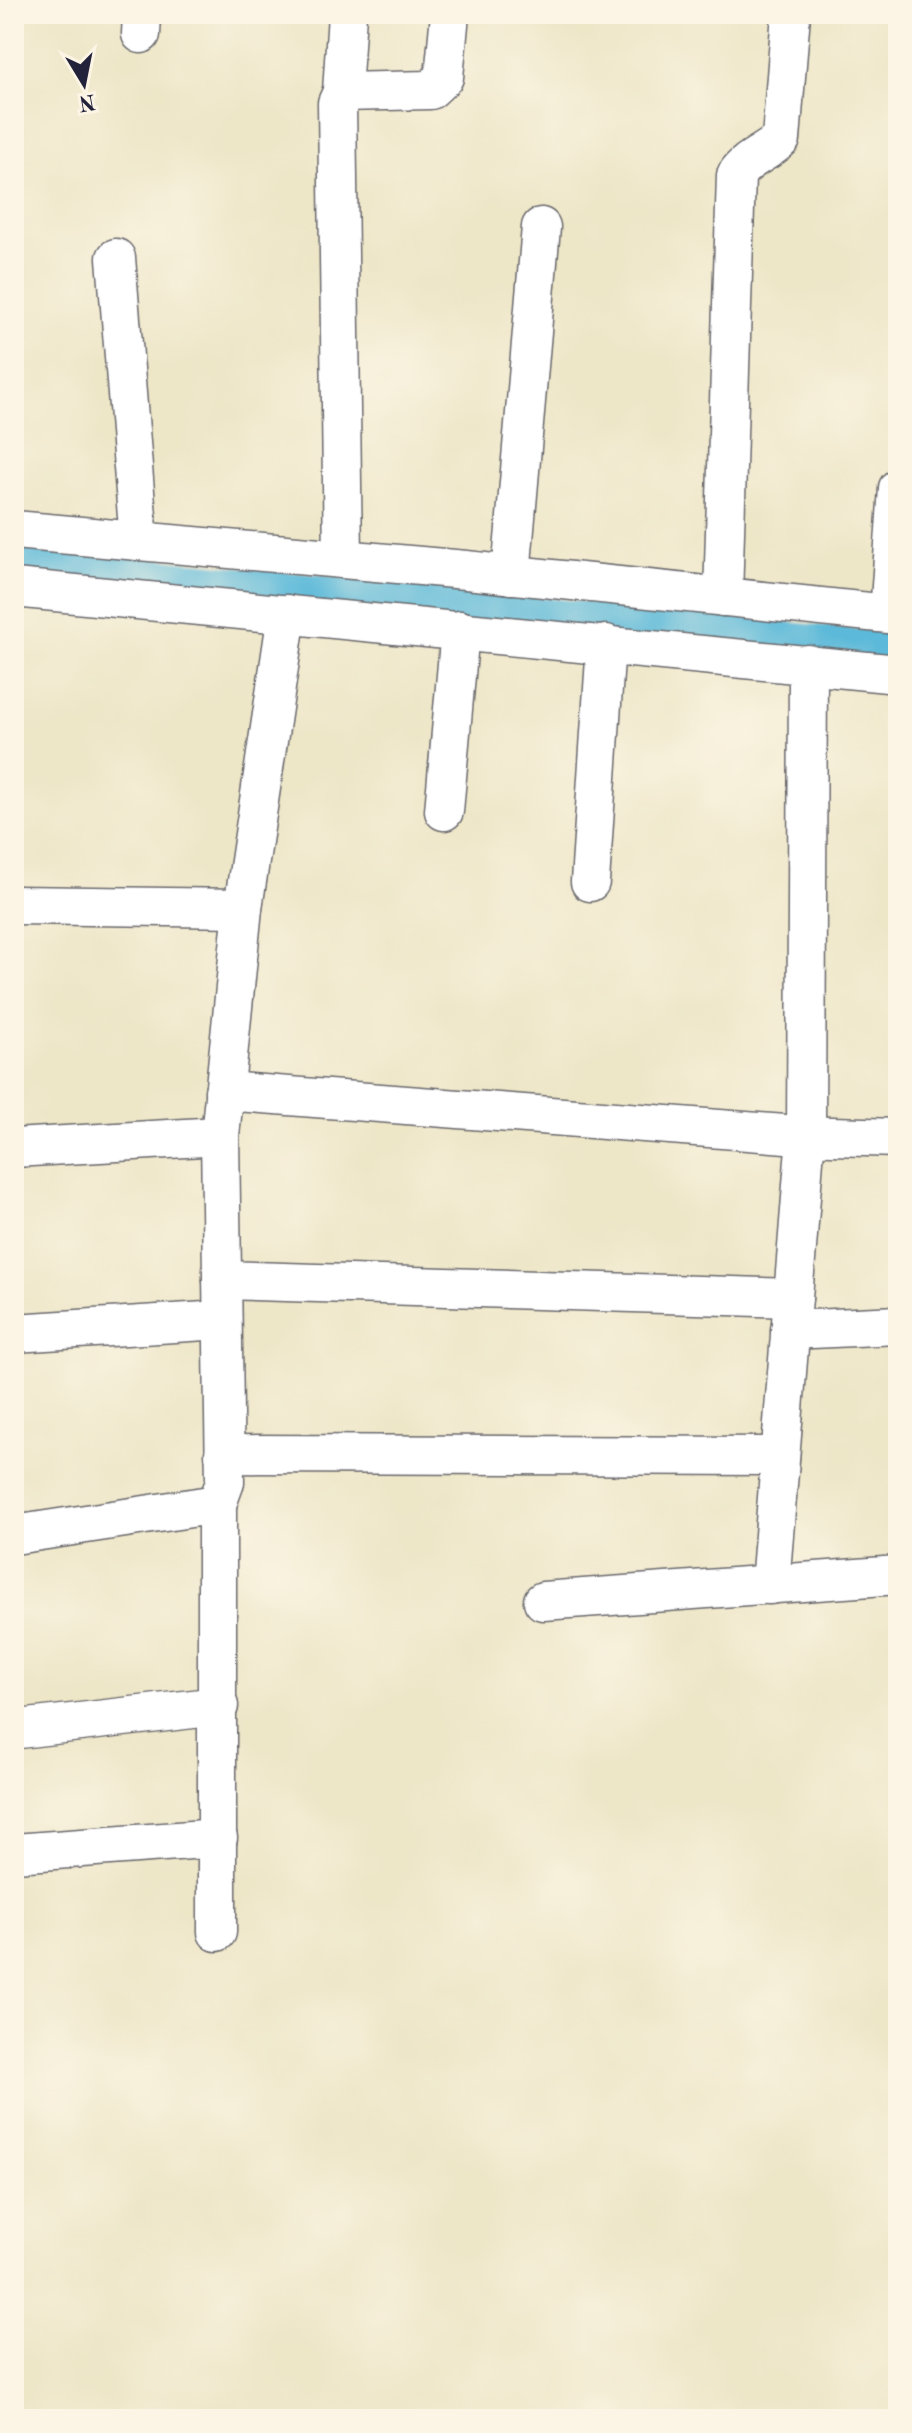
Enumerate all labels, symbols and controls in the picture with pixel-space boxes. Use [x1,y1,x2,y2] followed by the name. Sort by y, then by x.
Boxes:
[44,44,124,124] north arrow
[77,89,97,114] text: N

